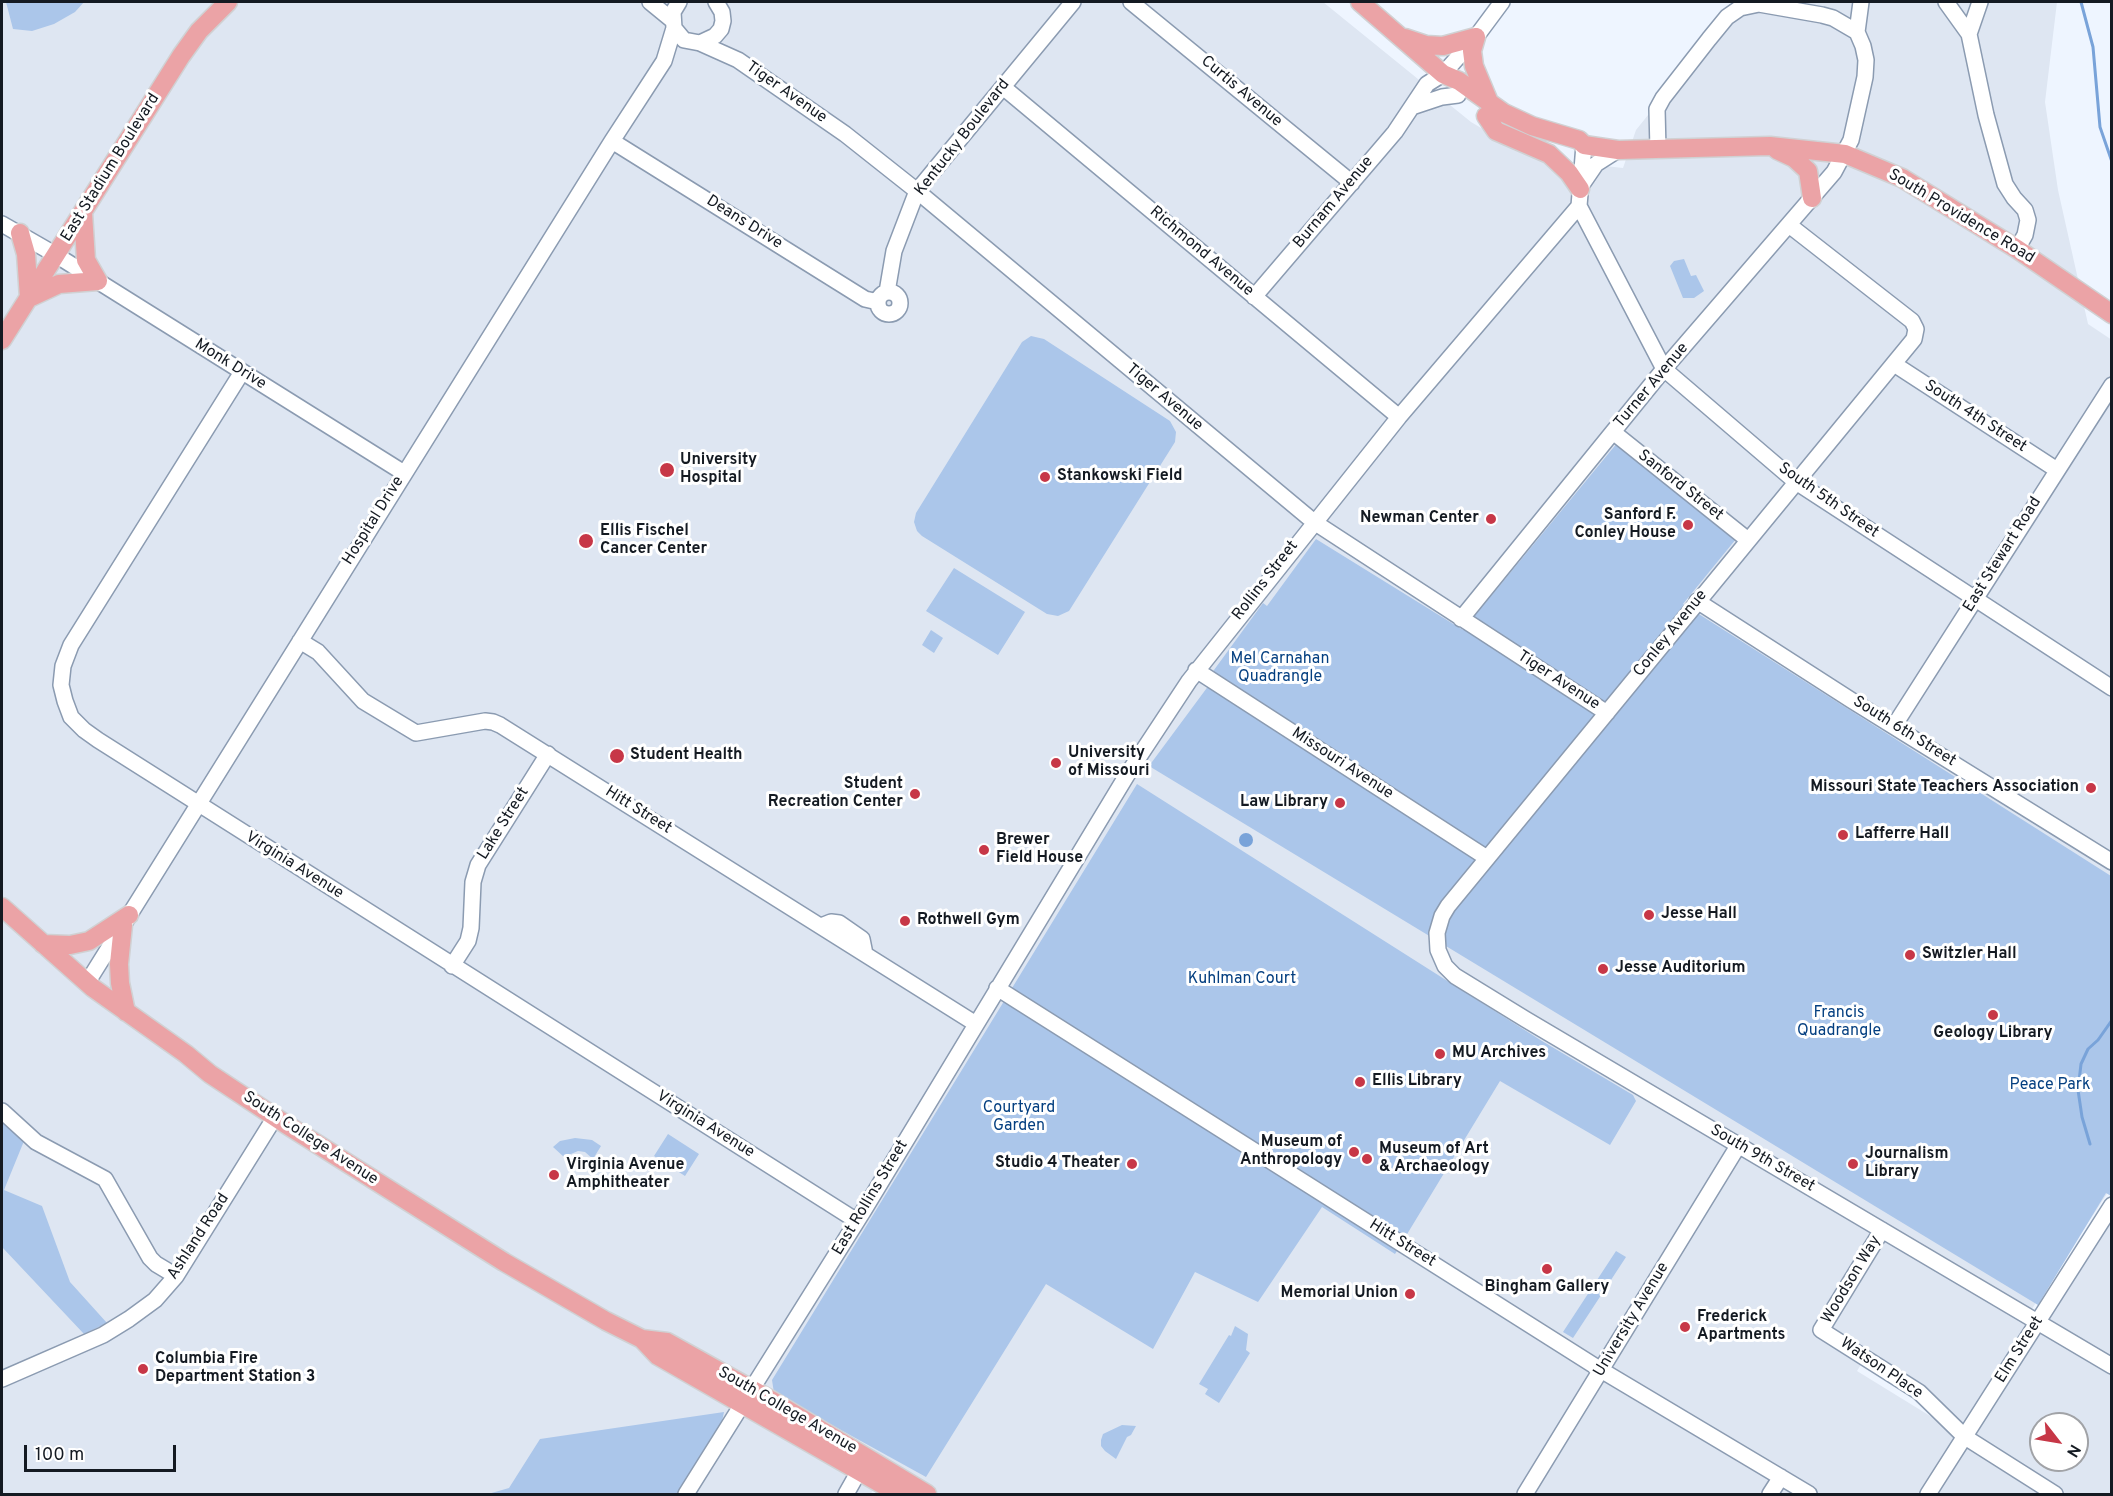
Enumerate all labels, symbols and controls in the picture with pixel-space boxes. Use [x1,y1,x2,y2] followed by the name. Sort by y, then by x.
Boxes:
[1196,52,1286,132] street label: Curtis Avenue
[742,58,830,128] street label: Tiger Avenue
[911,76,1015,200] street label: Kentucky Boulevard
[58,90,164,246] street label: East Stadium Boulevard
[1290,153,1378,253] street label: Burnam Avenue
[1884,166,2038,268] street label: South Providence Road
[702,192,786,254] street label: Deans Drive
[1145,203,1257,301] street label: Richmond Avenue
[191,335,269,395] street label: Monk Drive
[1611,339,1693,433] street label: Turner Avenue
[1122,360,1206,436] street label: Tiger Avenue
[1920,377,2030,457] street label: South 4th Street
[1633,447,1727,525] street label: Sanford Street
[680,451,757,489] place label: University Hospital
[1774,459,1882,543] street label: South 5th Street
[658,461,676,479] marker: University Hospital
[1057,467,1183,487] place label: Stankowski Field
[1038,470,1052,484] marker: Stankowski Field
[339,473,409,569] street label: Hospital Drive
[1960,494,2046,616] street label: East Stewart Road
[1574,506,1676,544] place label: Sanford F. Conley House
[1360,509,1479,529] place label: Newman Center
[1484,512,1498,526] marker: Newman Center
[1681,518,1695,532] marker: Sanford F. Conley House
[600,522,707,560] place label: Ellis Fischel Cancer Center
[577,532,595,550] marker: Ellis Fischel Cancer Center
[1229,537,1303,625] street label: Rollins Street
[1630,587,1712,681] street label: Conley Avenue
[1513,647,1603,715] street label: Tiger Avenue
[1231,650,1329,688] park label: Mel Carnahan Quadrangle
[1849,693,1959,771] street label: South 6th Street
[1288,724,1396,804] street label: Missouri Avenue
[1068,744,1149,782] place label: University of Missouri
[630,746,743,766] place label: Student Health
[608,747,626,765] marker: Student Health
[1049,756,1063,770] marker: University of Missouri
[768,775,903,813] place label: Student Recreation Center
[1810,778,2079,798] place label: Missouri State Teachers Association
[2084,781,2098,795] marker: Missouri State Teachers Association
[601,783,675,839] street label: Hitt Street
[474,784,534,864] street label: Lake Street
[908,787,922,801] marker: Student Recreation Center
[1240,793,1328,813] place label: Law Library
[1333,796,1347,810] marker: Law Library
[1855,825,1949,845] place label: Lafferre Hall
[241,828,347,904] street label: Virginia Avenue
[1836,828,1850,842] marker: Lafferre Hall
[996,831,1083,869] place label: Brewer Field House
[977,843,991,857] marker: Brewer Field House
[1661,905,1737,925] place label: Jesse Hall
[1642,908,1656,922] marker: Jesse Hall
[917,911,1020,931] place label: Rothwell Gym
[898,914,912,928] marker: Rothwell Gym
[1922,945,2017,965] place label: Switzler Hall
[1903,948,1917,962] marker: Switzler Hall
[1615,959,1746,979] place label: Jesse Auditorium
[1596,962,1610,976] marker: Jesse Auditorium
[1188,970,1296,990] park label: Kuhlman Court
[1797,1004,1881,1042] park label: Francis Quadrangle
[1986,1008,2000,1022] marker: Geology Library
[1933,1024,2053,1044] place label: Geology Library
[1452,1044,1546,1064] place label: MU Archives
[1433,1047,1447,1061] marker: MU Archives
[1372,1072,1462,1092] place label: Ellis Library
[1353,1075,1367,1089] marker: Ellis Library
[2010,1076,2090,1096] park label: Peace Park
[652,1087,758,1163] street label: Virginia Avenue
[239,1088,381,1190] street label: South College Avenue
[983,1099,1055,1137] park label: Courtyard Garden
[1706,1121,1818,1197] street label: South 9th Street
[1240,1133,1342,1171] place label: Museum of Anthropology
[829,1137,913,1259] street label: East Rollins Street
[1379,1140,1490,1178] place label: Museum of Art & Archaeology
[1347,1145,1361,1159] marker: Museum of Anthropology
[1865,1145,1948,1183] place label: Journalism Library
[1360,1152,1374,1166] marker: Museum of Art & Archaeology
[995,1154,1120,1174] place label: Studio 4 Theater
[566,1156,684,1194] place label: Virginia Avenue Amphitheater
[1125,1157,1139,1171] marker: Studio 4 Theater
[1846,1157,1860,1171] marker: Journalism Library
[547,1168,561,1182] marker: Virginia Avenue Amphitheater
[164,1190,234,1284] street label: Ashland Road
[1365,1216,1439,1272] street label: Hitt Street
[1818,1232,1886,1328] street label: Woodson Way
[1590,1259,1674,1381] street label: University Avenue
[1540,1262,1554,1276] marker: Bingham Gallery
[1485,1278,1609,1298] place label: Bingham Gallery
[1281,1284,1398,1304] place label: Memorial Union
[1403,1287,1417,1301] marker: Memorial Union
[1697,1308,1785,1346] place label: Frederick Apartments
[1992,1313,2048,1387] street label: Elm Street
[1678,1320,1692,1334] marker: Frederick Apartments
[1836,1334,1926,1404] street label: Watson Place
[155,1350,315,1388] place label: Columbia Fire Department Station 3
[136,1362,150,1376] marker: Columbia Fire Department Station 3
[714,1363,860,1459] street label: South College Avenue
[2029,1412,2089,1472] north arrow
[27,1433,178,1471] scale bar
[2061,1440,2084,1460] text: N
[35,1444,84,1467] text: 100 m

